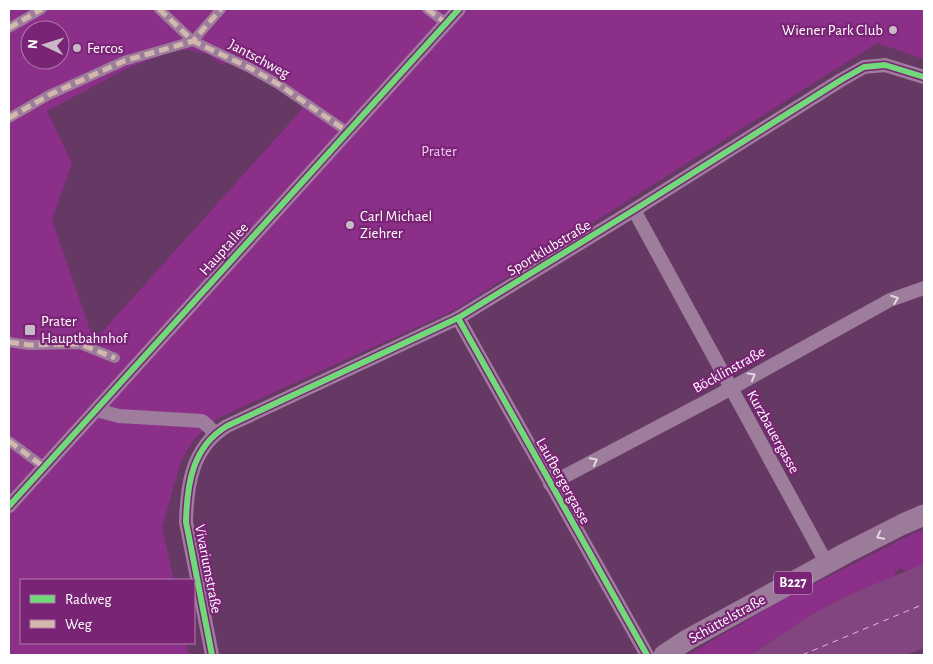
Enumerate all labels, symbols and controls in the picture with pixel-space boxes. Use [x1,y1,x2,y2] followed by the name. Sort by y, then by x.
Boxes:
[20,20,70,70] north arrow
[782,23,883,38] place label: Wiener Park Club
[887,24,899,36] marker: Wiener Park Club
[226,37,292,82] street label: Jantschweg
[26,39,40,50] text: N
[87,41,123,56] place label: Fercos
[71,42,83,54] marker: Fercos
[421,144,457,159] park label: Prater
[360,209,432,241] place label: Carl Michael Ziehrer
[505,217,593,279] street label: Sportklubstraße
[344,219,356,231] marker: Carl Michael Ziehrer
[197,220,251,278] street label: Hauptallee
[890,295,899,305] one-way arrow
[41,314,129,346] place label: Prater Hauptbahnhof
[23,323,37,337] marker: Prater Hauptbahnhof
[690,344,768,396] street label: Böcklinstraße
[747,372,756,382] one-way arrow
[744,388,802,476] street label: Kurzbauergasse
[533,435,593,527] street label: Laufbergergasse
[588,457,597,467] one-way arrow
[192,523,224,615] street label: Vivariumstraße
[876,530,885,540] one-way arrow
[774,572,812,594] road number: B227
[20,579,195,644] legend
[65,592,112,607] text: Radweg
[686,592,768,646] street label: Schüttelstraße
[65,617,93,632] text: Weg

